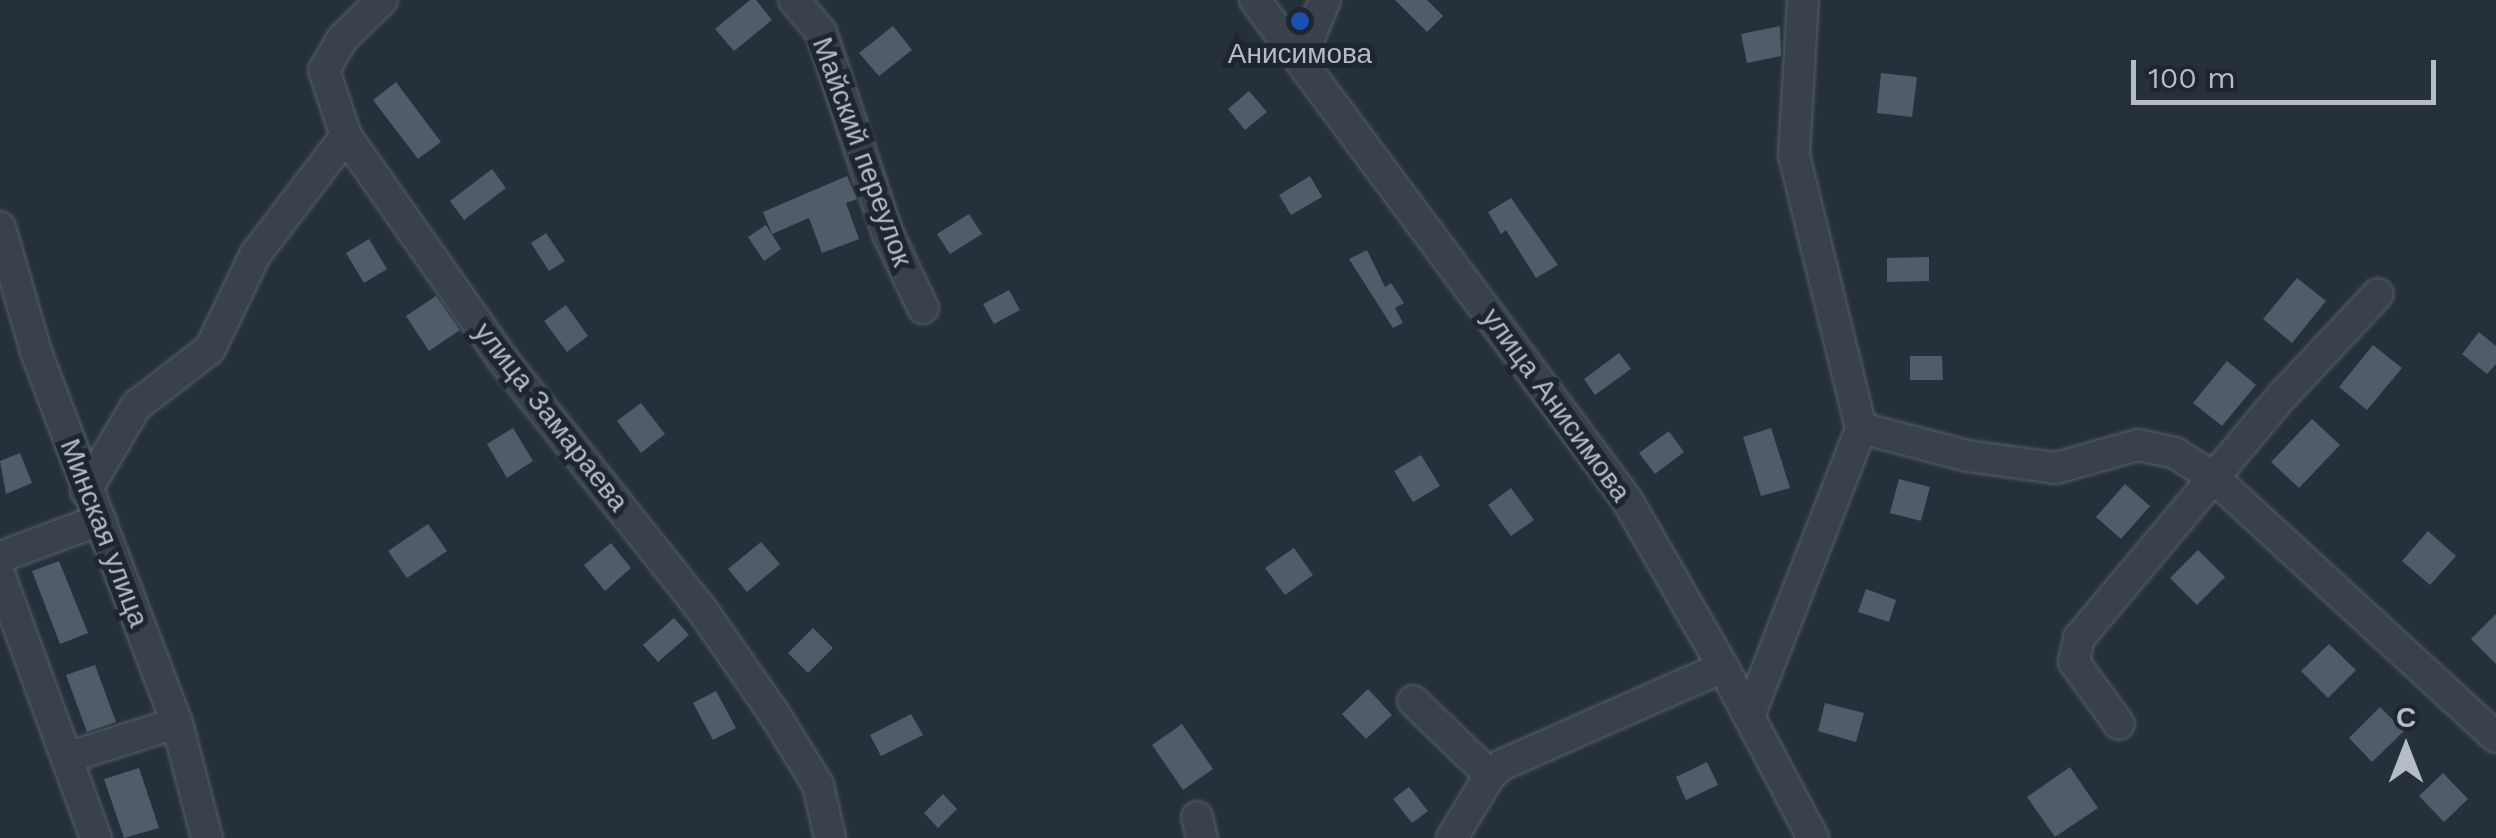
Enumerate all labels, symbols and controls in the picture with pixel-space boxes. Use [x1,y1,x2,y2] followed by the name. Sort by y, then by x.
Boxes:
[1289,10,1311,32] marker: Анисимова
[805,33,919,271] street label: Майский переулок
[1228,37,1372,71] place label: Анисимова
[2136,40,2441,102] scale bar
[2148,60,2236,95] text: 100 m
[1475,302,1637,508] street label: улица Анисимова
[467,316,635,518] street label: улица Замараева
[53,434,155,632] street label: Минская улица
[2356,698,2456,798] north arrow
[2396,701,2416,734] text: С

